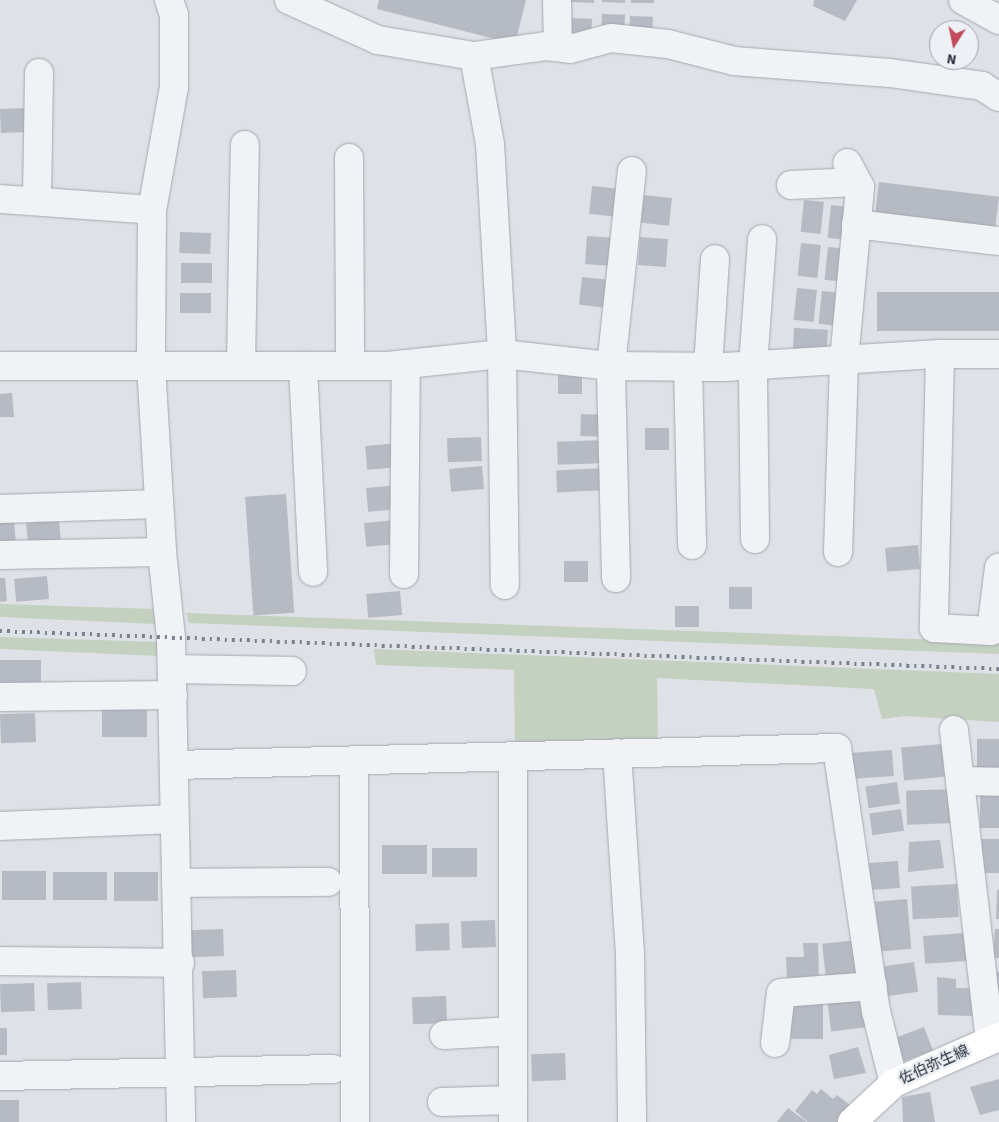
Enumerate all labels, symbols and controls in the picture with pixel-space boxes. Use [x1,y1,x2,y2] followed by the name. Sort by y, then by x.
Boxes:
[929,20,979,70] north arrow
[945,48,958,69] text: N
[896,1042,972,1088] street label: 佐伯弥生線

